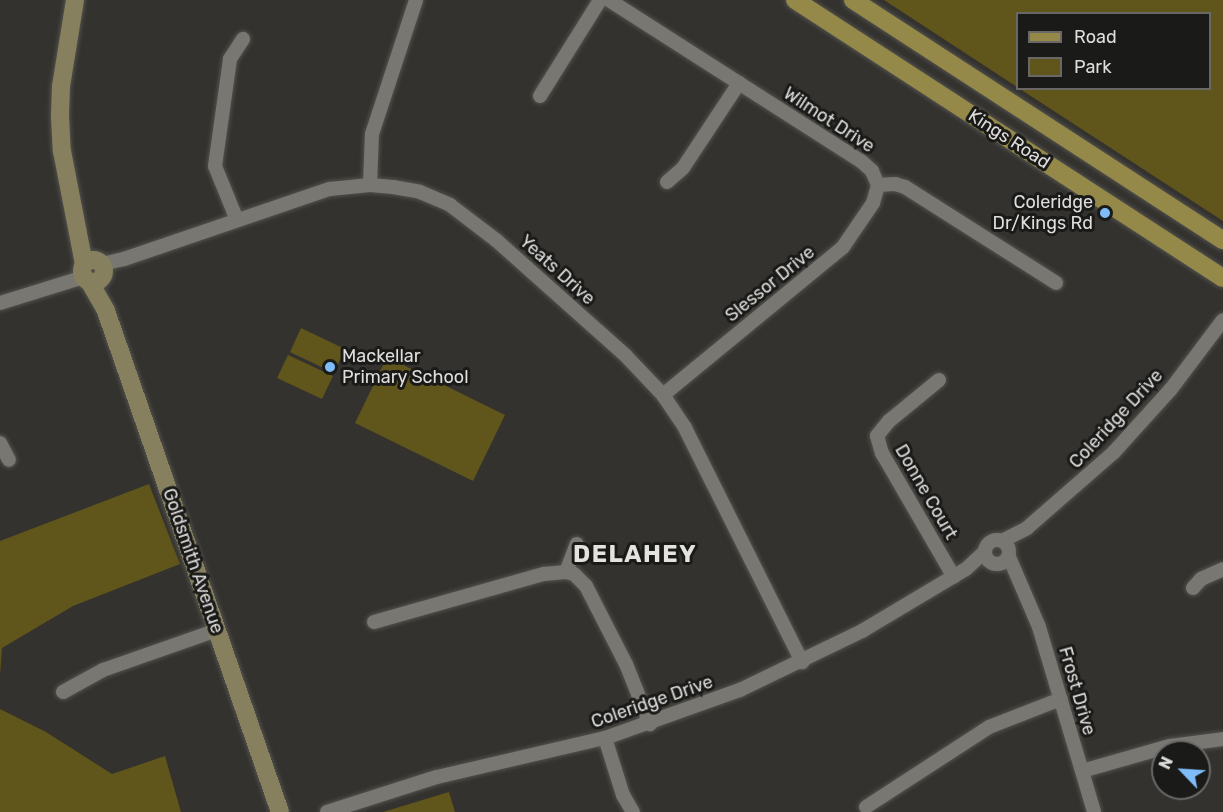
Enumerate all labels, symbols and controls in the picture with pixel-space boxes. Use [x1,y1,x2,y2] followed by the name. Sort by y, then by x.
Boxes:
[1016,12,1211,90] legend
[1074,26,1117,48] text: Road
[1074,56,1111,78] text: Park
[779,83,879,157] street label: Wilmot Drive
[964,105,1054,173] street label: Kings Road
[993,192,1093,234] place label: Coleridge Dr/Kings Rd
[1098,206,1112,220] marker: Coleridge Dr/Kings Rd
[515,231,599,309] street label: Yeats Drive
[721,241,819,327] street label: Slessor Drive
[342,346,469,388] place label: Mackellar Primary School
[323,360,337,374] marker: Mackellar Primary School
[1065,365,1167,473] street label: Coleridge Drive
[890,441,962,543] street label: Donne Court
[158,485,228,637] street label: Goldsmith Avenue
[573,541,697,569] district label: DELAHEY
[1054,644,1100,738] street label: Frost Drive
[588,671,716,733] street label: Coleridge Drive
[1151,740,1211,800] north arrow
[1155,754,1177,772] text: N

